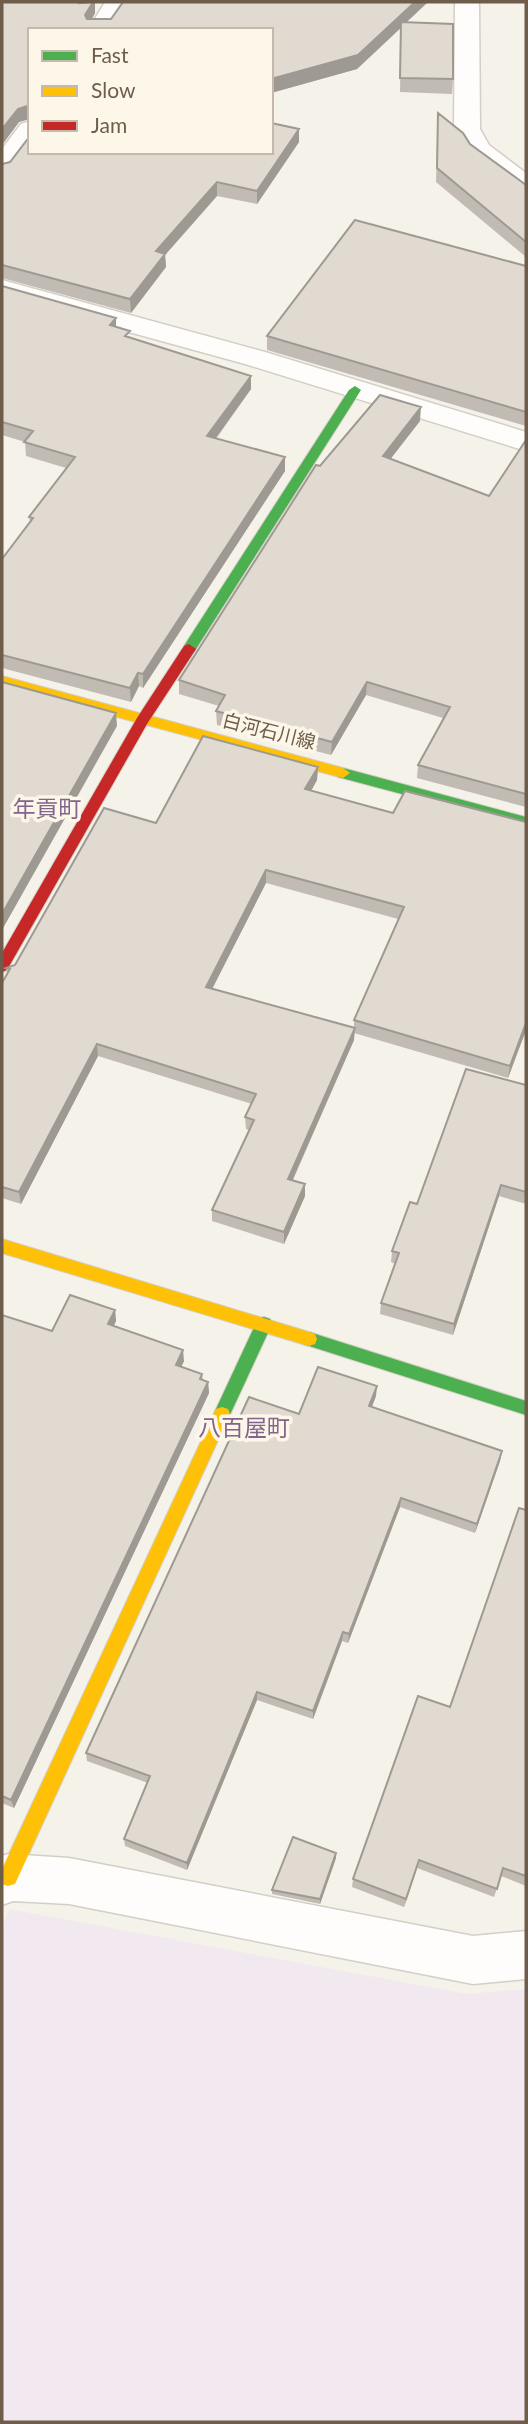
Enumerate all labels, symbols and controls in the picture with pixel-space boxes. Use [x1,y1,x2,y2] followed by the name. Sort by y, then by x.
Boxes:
[28,28,273,154] legend
[91,42,129,67] text: Fast
[91,77,136,102] text: Slow
[91,112,127,137] text: Jam
[220,708,318,753] street label: 白河石川線
[13,794,82,822] district label: 年貢町
[198,1413,290,1441] district label: 八百屋町

